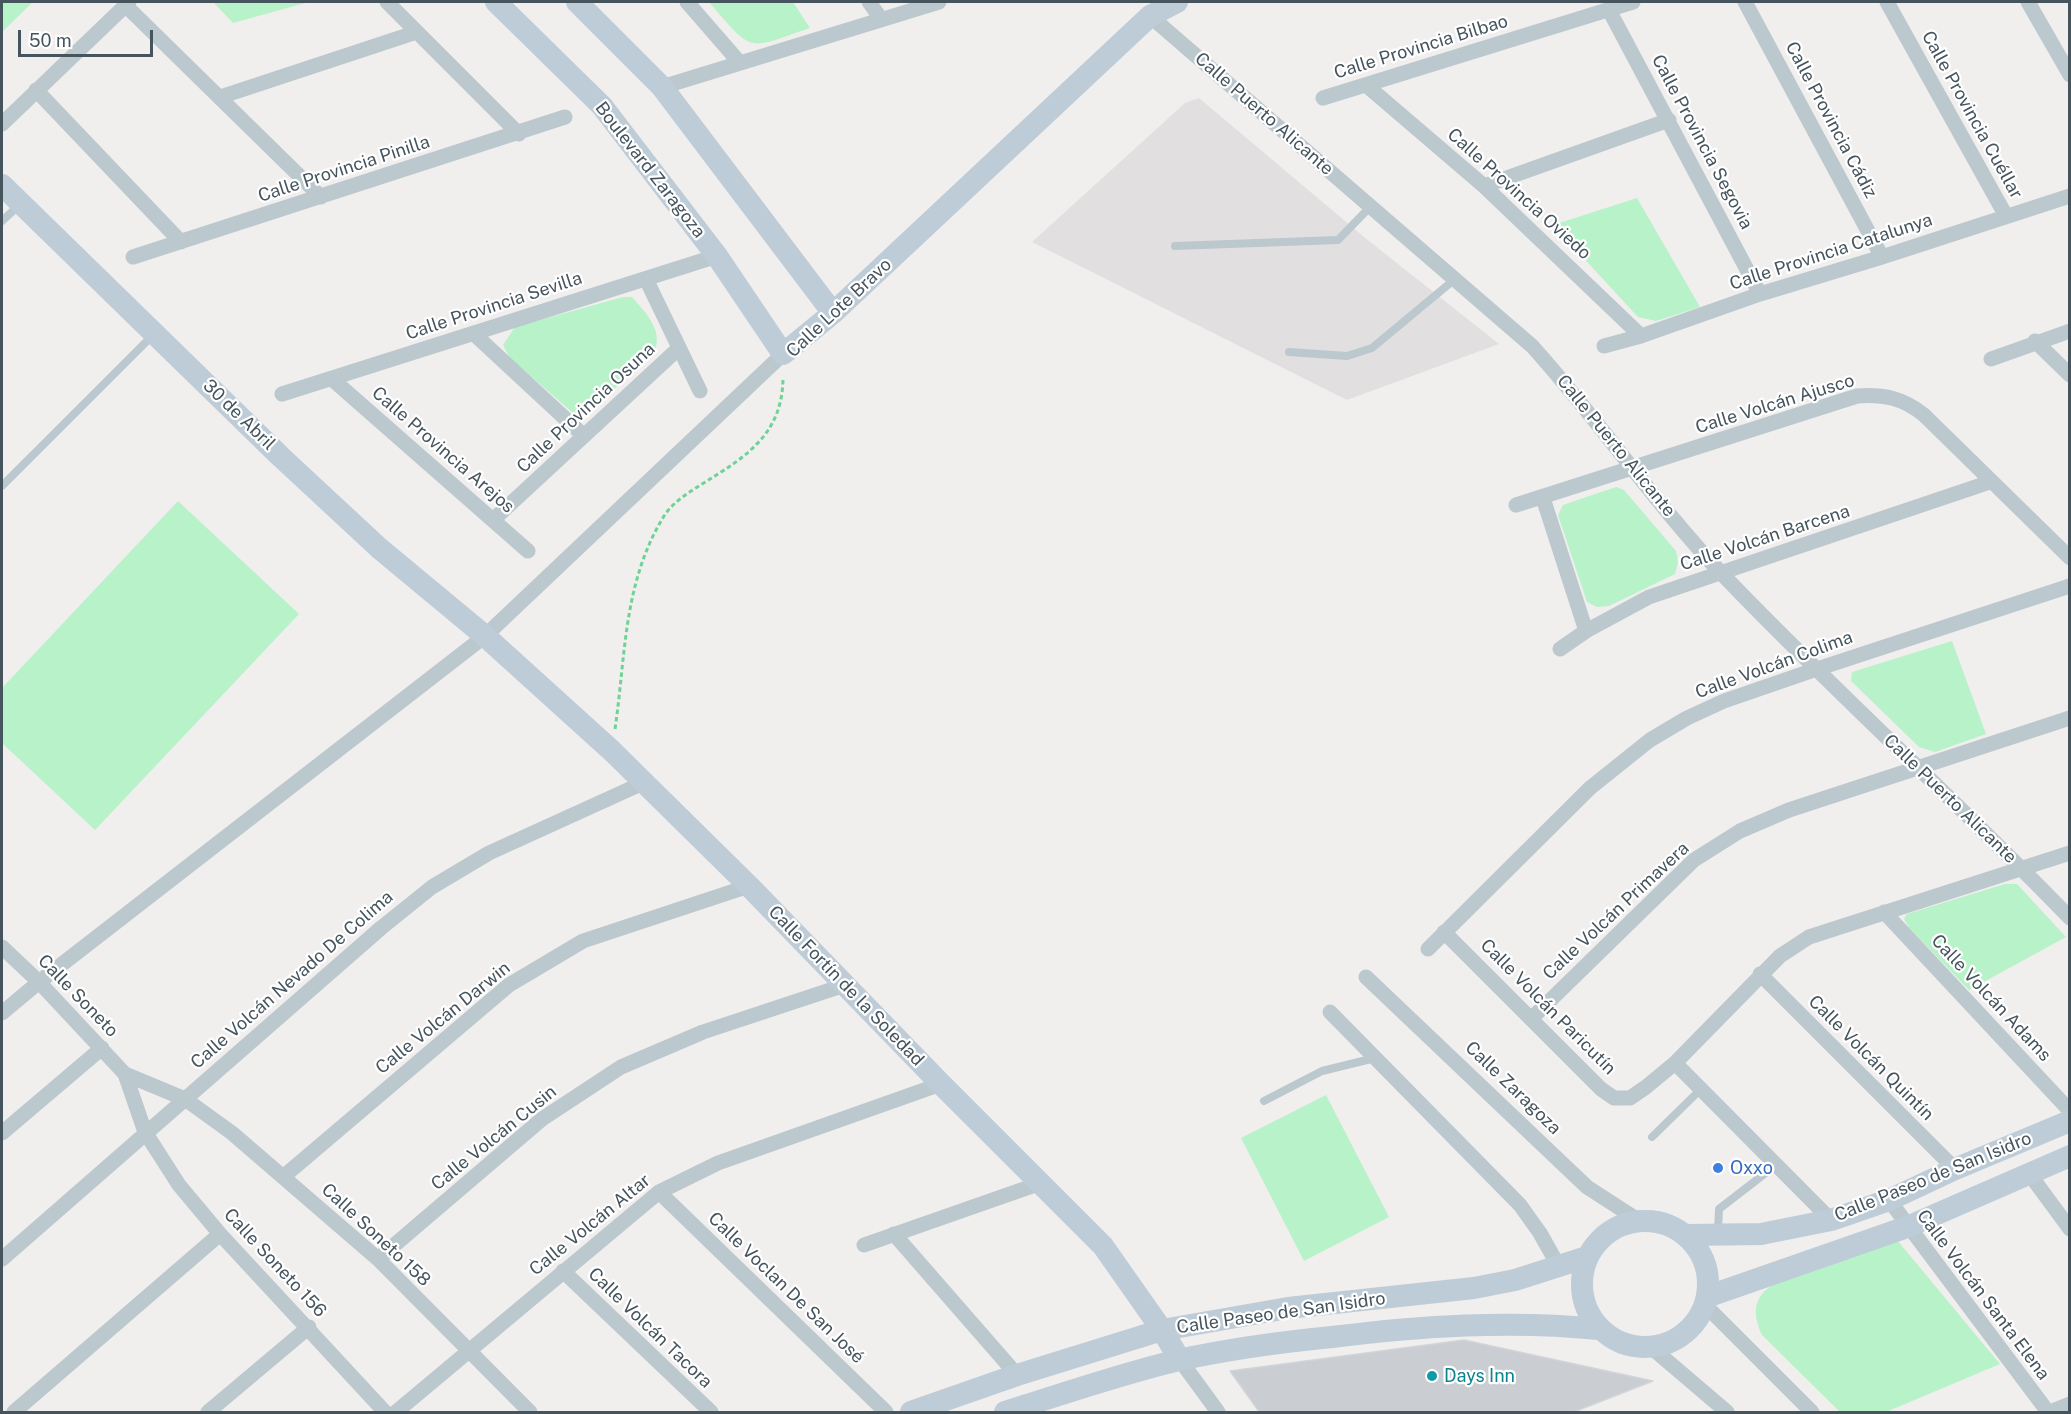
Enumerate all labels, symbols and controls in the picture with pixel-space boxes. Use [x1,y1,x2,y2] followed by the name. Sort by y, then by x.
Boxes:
[1332,10,1510,84] street label: Calle Provincia Bilbao
[21,18,156,56] scale bar
[1917,27,2027,203] street label: Calle Provincia Cuéllar
[29,30,72,51] text: 50 m
[1781,38,1881,202] street label: Calle Provincia Cádiz
[1190,48,1338,180] street label: Calle Puerto Alicante
[1647,51,1757,233] street label: Calle Provincia Segovia
[590,98,710,242] street label: Boulevard Zaragoza
[1443,124,1595,264] street label: Calle Provincia Oviedo
[255,131,433,207] street label: Calle Provincia Pinilla
[1727,209,1935,295] street label: Calle Provincia Catalunya
[782,254,896,362] street label: Calle Lote Bravo
[403,267,585,345] street label: Calle Provincia Sevilla
[512,338,660,478] street label: Calle Provincia Osuna
[1693,370,1857,438] street label: Calle Volcán Ajusco
[1552,371,1680,521] street label: Calle Puerto Alicante
[198,375,280,455] street label: 30 de Abril
[367,382,519,518] street label: Calle Provincia Arejos
[1678,500,1852,576] street label: Calle Volcán Barcena
[1692,626,1856,704] street label: Calle Volcán Colima
[1879,730,2021,868] street label: Calle Puerto Alicante
[1538,838,1694,984] street label: Calle Volcán Primavera
[187,886,397,1074] street label: Calle Volcán Nevado De Colima
[764,901,928,1071] street label: Calle Fortín de la Soledad
[1927,930,2055,1066] street label: Calle Volcán Adams
[1476,935,1620,1079] street label: Calle Volcán Paricutín
[33,950,123,1042] street label: Calle Soneto
[371,957,515,1079] street label: Calle Volcán Darwin
[1804,991,1938,1125] street label: Calle Volcán Quintín
[1461,1037,1565,1139] street label: Calle Zaragoza
[427,1081,561,1195] street label: Calle Volcán Cusin
[1831,1128,2035,1226] street label: Calle Paseo de San Isidro
[1730,1157,1773,1179] place label: Oxxo
[1711,1161,1725,1175] marker: Oxxo
[525,1170,655,1280] street label: Calle Volcán Altar
[317,1179,435,1291] street label: Calle Soneto 158
[219,1204,331,1322] street label: Calle Soneto 156
[1912,1206,2054,1384] street label: Calle Volcán Santa Elena
[704,1208,868,1368] street label: Calle Voclan De San José
[584,1263,716,1393] street label: Calle Volcán Tacora
[1175,1288,1387,1338] street label: Calle Paseo de San Isidro
[1444,1365,1515,1387] place label: Days Inn
[1425,1369,1439,1383] marker: Days Inn

